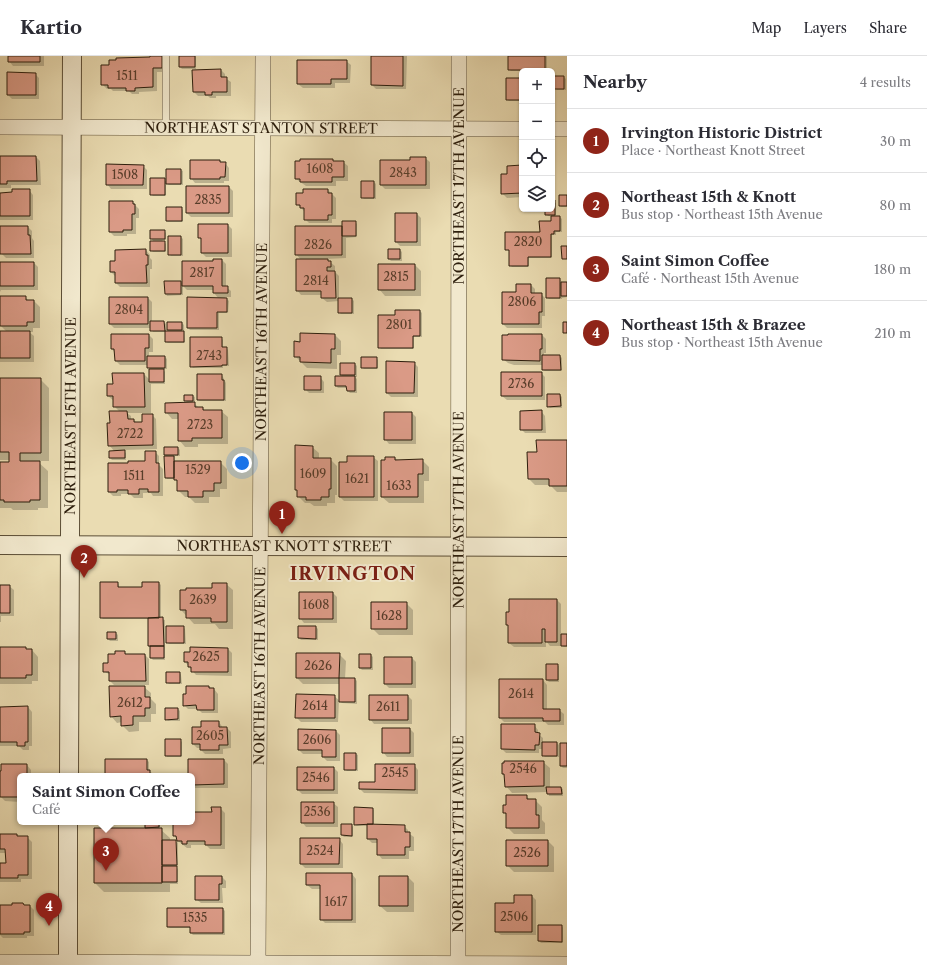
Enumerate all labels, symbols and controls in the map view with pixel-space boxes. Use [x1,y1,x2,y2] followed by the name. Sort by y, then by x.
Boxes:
[20,16,82,39] text: Kartio
[751,19,781,37] text: Map
[803,19,847,37] text: Layers
[869,19,907,37] text: Share
[116,68,138,83] house number: 1511
[519,68,555,212] map controls
[519,68,555,104] button: +
[583,72,647,92] text: Nearby
[860,74,911,90] text: 4 results
[450,87,468,285] street label: NORTHEAST 17TH AVENUE
[519,104,555,140] button: −
[144,119,378,137] street label: NORTHEAST STANTON STREET
[621,123,822,142] text: Irvington Historic District
[593,133,599,149] text: 1
[880,133,911,149] text: 30 m
[519,140,555,176] button: locate
[621,142,805,158] text: Place · Northeast Knott Street
[307,161,333,176] house number: 1608
[389,165,417,180] house number: 2843
[112,167,138,182] house number: 1508
[519,176,555,212] button: layers
[621,187,796,206] text: Northeast 15th & Knott
[194,192,222,207] house number: 2835
[592,197,600,213] text: 2
[879,197,911,213] text: 80 m
[621,206,823,222] text: Bus stop · Northeast 15th Avenue
[514,234,542,249] house number: 2820
[304,237,332,252] house number: 2826
[252,243,271,441] street label: NORTHEAST 16TH AVENUE
[621,251,769,270] text: Saint Simon Coffee
[592,261,600,277] text: 3
[874,261,911,277] text: 180 m
[190,265,215,280] house number: 2817
[383,269,409,284] house number: 2815
[621,270,799,286] text: Café · Northeast 15th Avenue
[303,273,329,288] house number: 2814
[508,294,536,309] house number: 2806
[115,302,143,317] house number: 2804
[621,315,806,334] text: Northeast 15th & Brazee
[61,317,80,515] street label: NORTHEAST 15TH AVENUE
[386,317,412,332] house number: 2801
[592,325,600,341] text: 4
[874,325,911,341] text: 210 m
[621,334,823,350] text: Bus stop · Northeast 15th Avenue
[196,348,222,363] house number: 2743
[508,376,534,391] house number: 2736
[449,411,468,609] street label: NORTHEAST 17TH AVENUE
[187,417,213,432] house number: 2723
[117,426,143,441] house number: 2722
[232,453,252,473] your location
[185,462,211,477] house number: 1529
[300,466,326,481] house number: 1609
[123,468,145,483] house number: 1511
[345,471,369,486] house number: 1621
[386,478,412,493] house number: 1633
[269,501,295,534] pin: 1
[176,537,392,555] street label: NORTHEAST KNOTT STREET
[71,545,97,578] pin: 2
[290,563,416,585] district label: IRVINGTON
[250,567,269,765] street label: NORTHEAST 16TH AVENUE
[189,592,217,607] house number: 2639
[303,597,329,612] house number: 1608
[376,608,402,623] house number: 1628
[192,649,220,664] house number: 2625
[304,658,332,673] house number: 2626
[508,686,534,701] house number: 2614
[117,695,143,710] house number: 2612
[302,698,328,713] house number: 2614
[376,699,400,714] house number: 2611
[196,728,224,743] house number: 2605
[303,732,331,747] house number: 2606
[449,735,467,933] street label: NORTHEAST 17TH AVENUE
[509,761,537,776] house number: 2546
[382,765,408,780] house number: 2545
[302,770,330,785] house number: 2546
[17,773,195,825] popup
[32,782,180,801] text: Saint Simon Coffee
[32,801,61,817] text: Café
[303,804,331,819] house number: 2536
[93,838,119,871] pin: 3
[306,843,334,858] house number: 2524
[513,845,541,860] house number: 2526
[36,893,62,926] pin: 4
[324,894,348,909] house number: 1617
[500,909,528,924] house number: 2506
[183,910,207,925] house number: 1535

